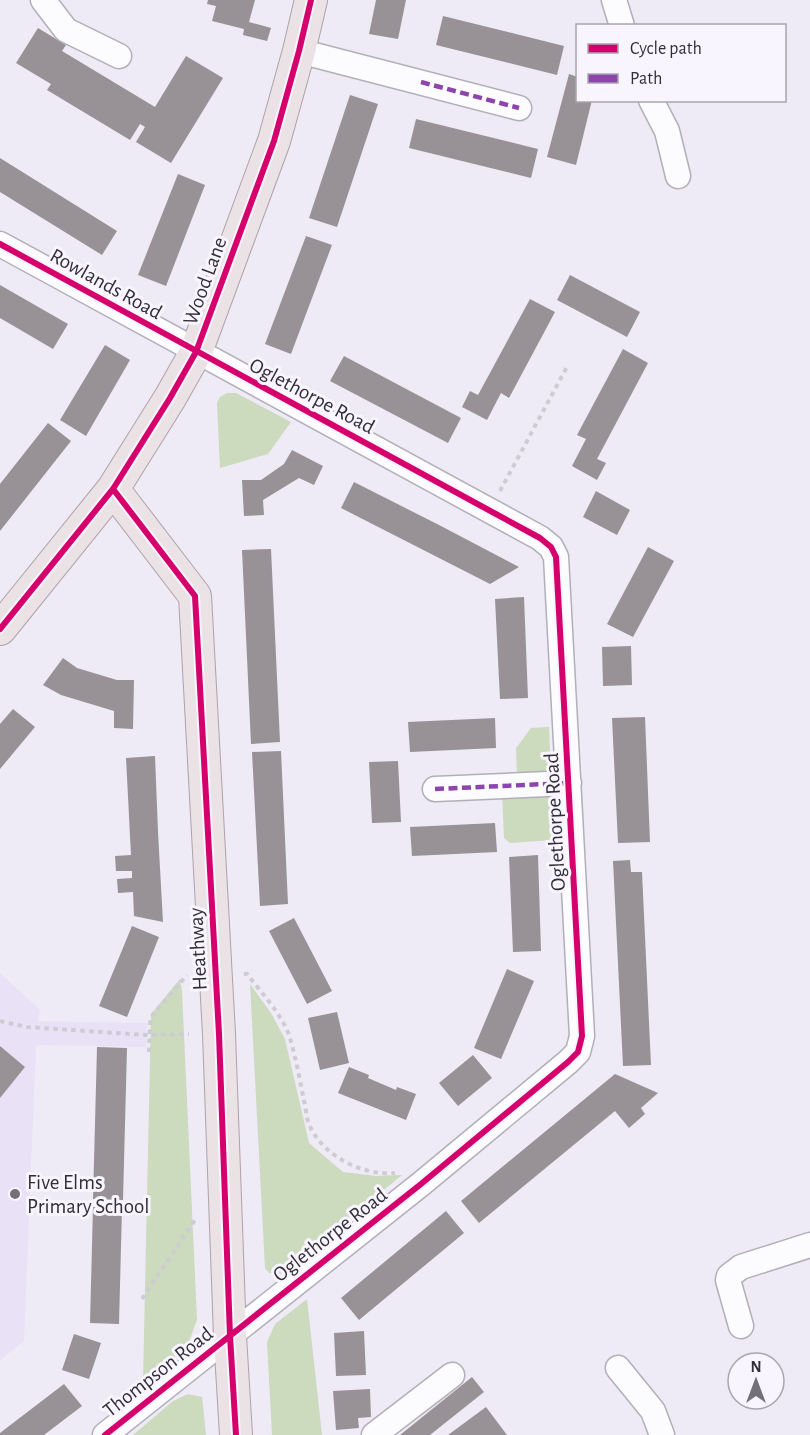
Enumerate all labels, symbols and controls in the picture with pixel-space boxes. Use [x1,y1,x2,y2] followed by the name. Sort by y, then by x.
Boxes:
[576,24,786,102] legend
[630,40,702,58] text: Cycle path
[630,70,662,88] text: Path
[179,234,231,328] street label: Wood Lane
[46,245,166,323] street label: Rowlands Road
[246,354,378,438] street label: Oglethorpe Road
[541,752,569,892] street label: Oglethorpe Road
[185,907,211,991] street label: Heathway
[27,1172,150,1217] place label: Five Elms Primary School
[269,1184,391,1286] street label: Oglethorpe Road
[8,1187,22,1201] marker: Five Elms Primary School
[99,1323,217,1421] street label: Thompson Road
[726,1351,786,1411] north arrow
[750,1359,762,1375] text: N

